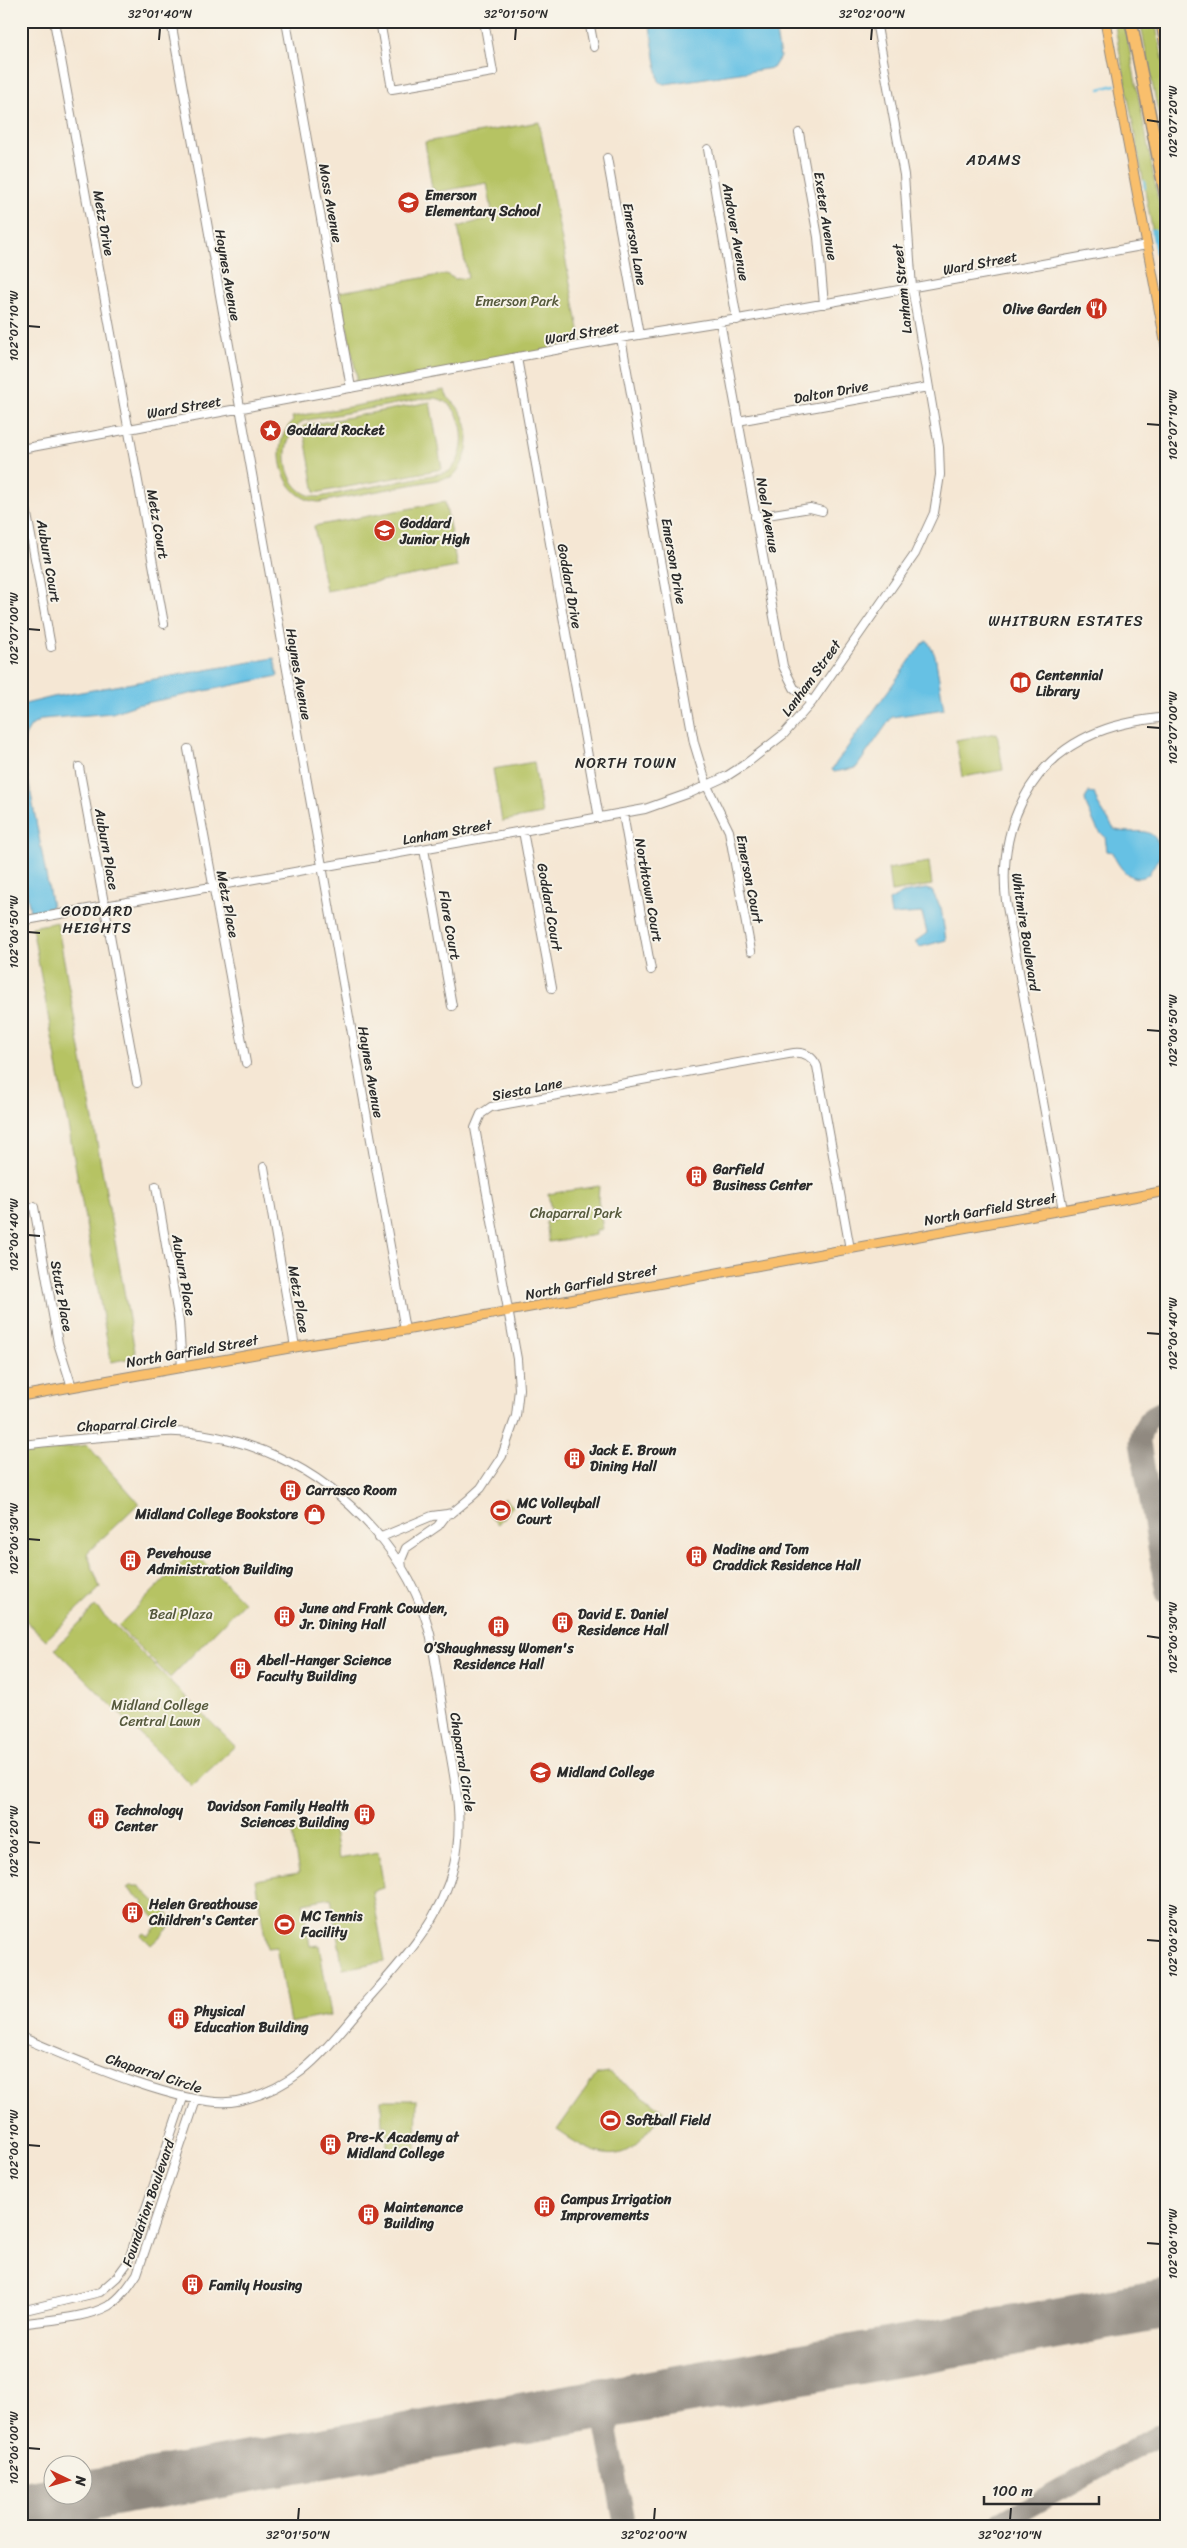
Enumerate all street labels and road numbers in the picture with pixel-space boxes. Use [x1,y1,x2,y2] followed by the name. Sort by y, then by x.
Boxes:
[311,161,350,245] street label: Moss Avenue
[806,170,845,262] street label: Exeter Avenue
[714,180,756,283] street label: Andover Avenue
[85,188,122,258] street label: Metz Drive
[615,201,654,287] street label: Emerson Lane
[207,227,248,323] street label: Haynes Avenue
[885,242,920,335] street label: Lanham Street
[941,244,1019,283] street label: Ward Street
[543,315,621,352] street label: Ward Street
[792,374,870,411] street label: Dalton Drive
[145,389,223,426] street label: Ward Street
[749,475,786,555] street label: Noel Avenue
[139,487,176,561] street label: Metz Court
[654,516,693,606] street label: Emerson Drive
[29,517,68,605] street label: Auburn Court
[550,542,589,631] street label: Goddard Drive
[278,626,319,722] street label: Haynes Avenue
[775,633,849,722] street label: Lanham Street
[87,805,126,892] street label: Auburn Place
[401,812,495,853] street label: Lanham Street
[729,833,771,927] street label: Emerson Court
[627,836,670,944] street label: Northtown Court
[529,861,570,954] street label: Goddard Court
[209,868,246,940] street label: Metz Place
[1004,871,1047,995] street label: Whitmire Boulevard
[431,888,468,962] street label: Flare Court
[350,1024,391,1120] street label: Haynes Avenue
[490,1070,565,1109] street label: Siesta Lane
[922,1185,1060,1233] street label: North Garfield Street
[164,1231,203,1318] street label: Auburn Place
[523,1257,661,1308] street label: North Garfield Street
[43,1259,80,1334] street label: Stutz Place
[280,1263,317,1335] street label: Metz Place
[124,1327,262,1375] street label: North Garfield Street
[76,1409,178,1440] street label: Chaparral Circle
[442,1711,483,1814] street label: Chaparral Circle
[102,2046,205,2101] street label: Chaparral Circle
[115,2135,182,2270] street label: Foundation Boulevard

